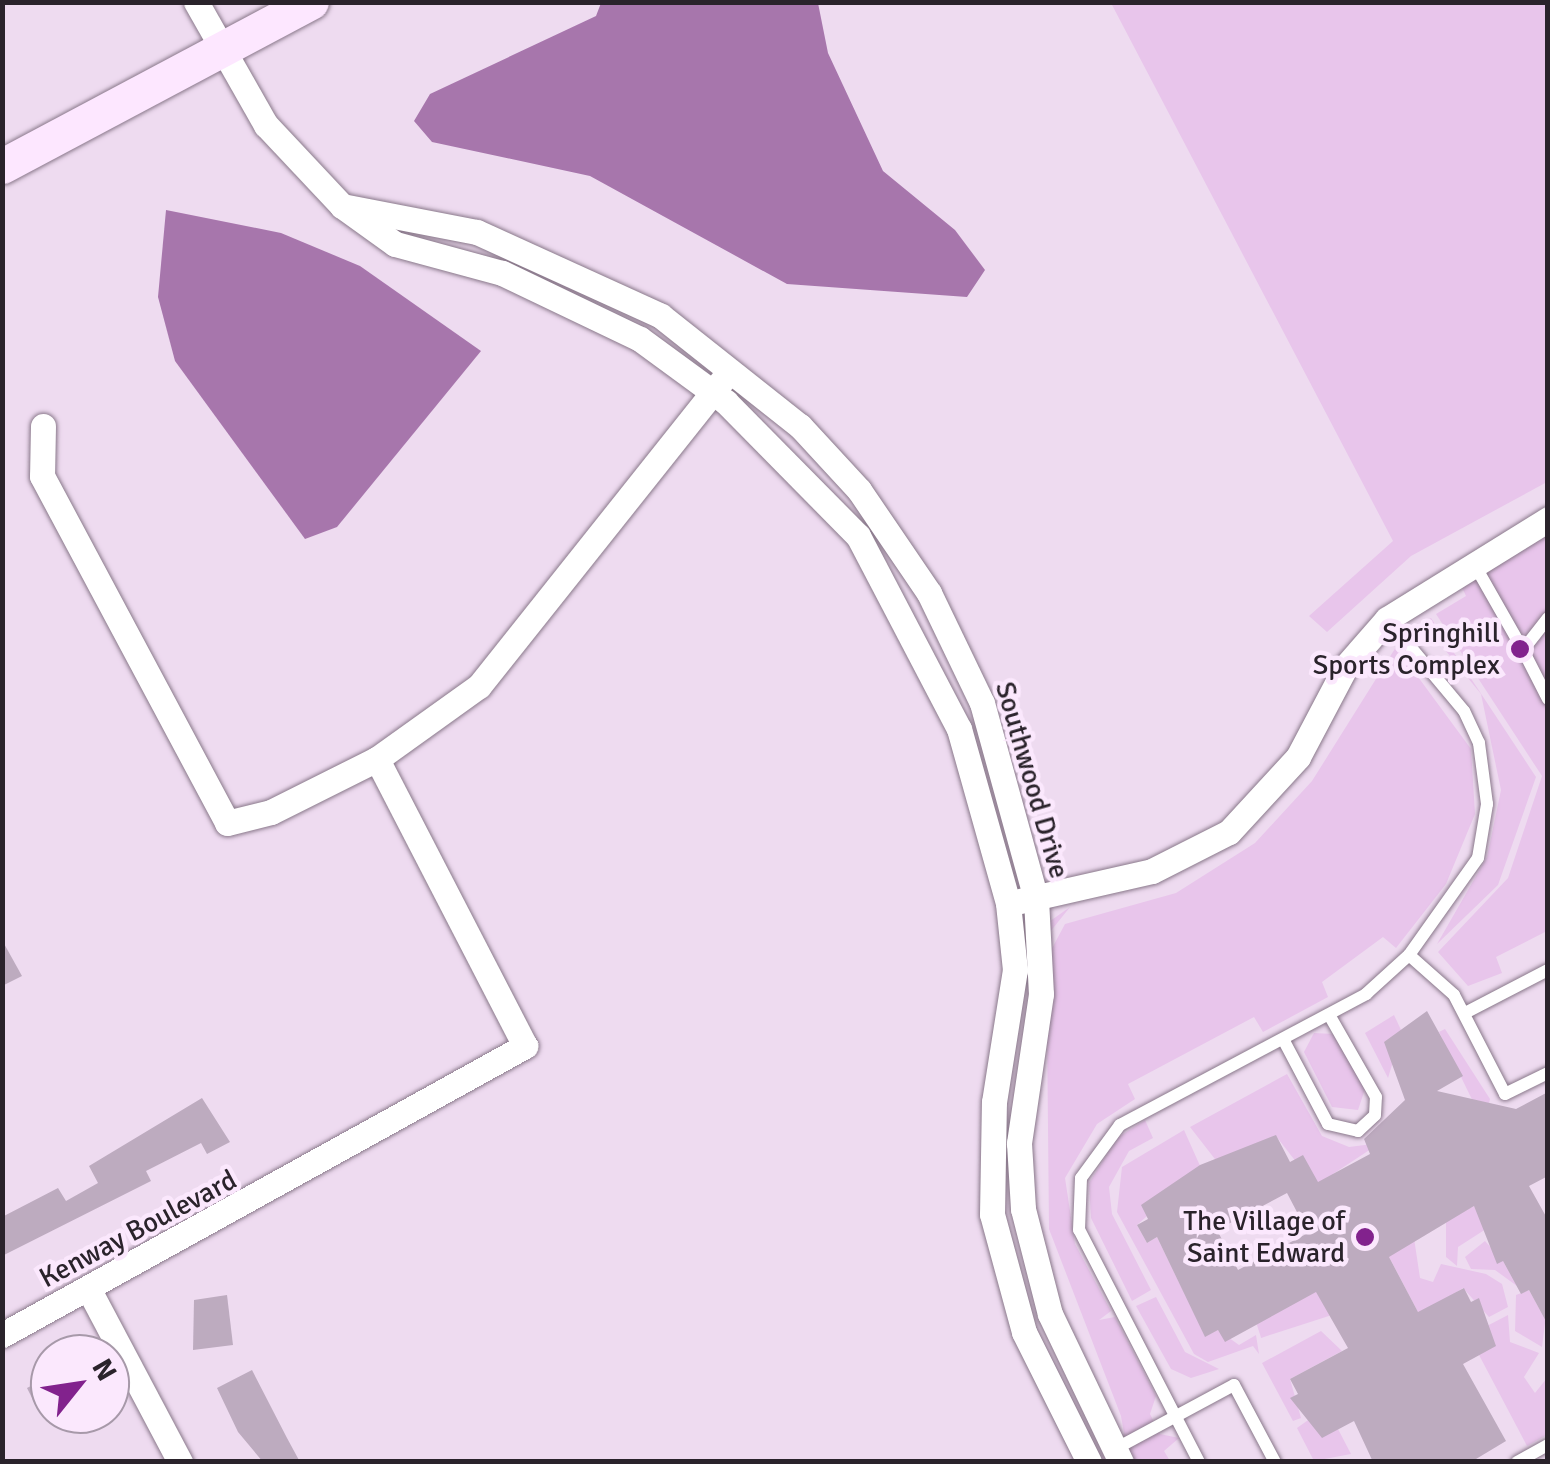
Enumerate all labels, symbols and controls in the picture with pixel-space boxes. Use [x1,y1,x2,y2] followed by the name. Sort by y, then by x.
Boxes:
[1313,616,1500,682] place label: Springhill Sports Complex
[1509,638,1531,660] marker: Springhill Sports Complex
[988,678,1076,882] street label: Southwood Drive
[34,1163,242,1295] street label: Kenway Boulevard
[1183,1204,1345,1270] place label: The Village of Saint Edward
[1354,1226,1376,1248] marker: The Village of Saint Edward
[30,1334,130,1434] north arrow
[85,1353,124,1387] text: N

